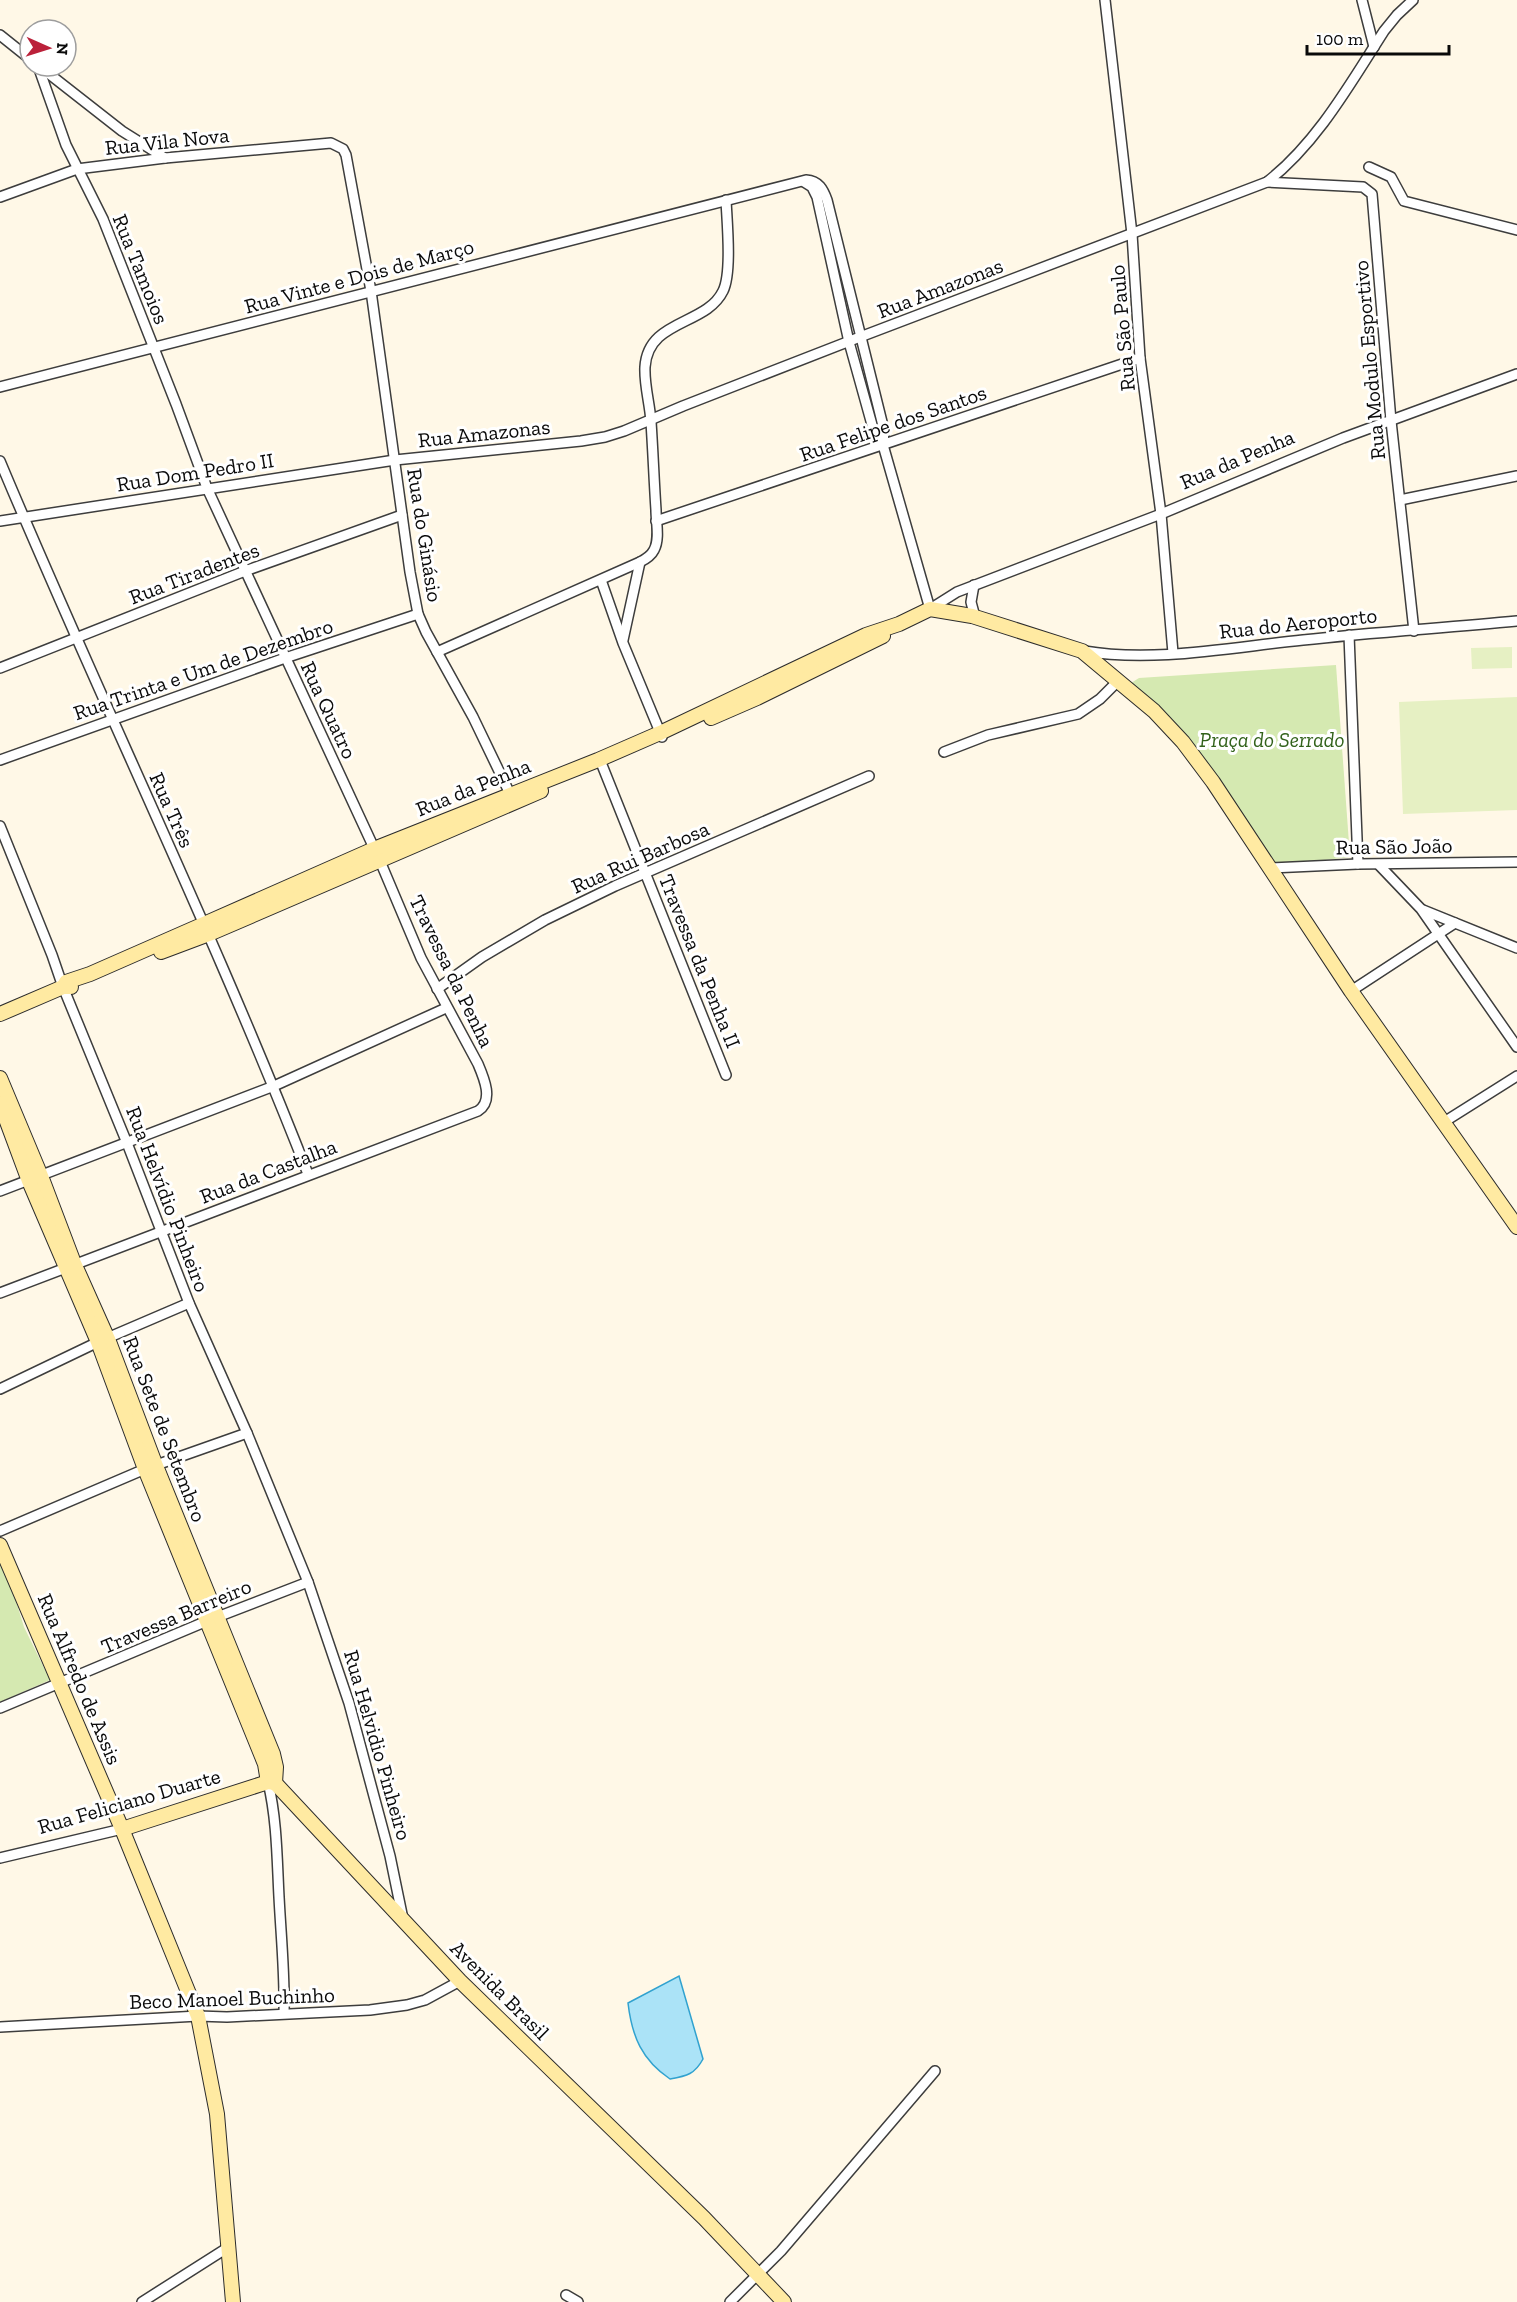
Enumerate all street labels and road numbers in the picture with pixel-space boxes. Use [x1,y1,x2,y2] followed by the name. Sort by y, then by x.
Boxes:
[104,122,230,160] street label: Rua Vila Nova
[108,210,174,328] street label: Rua Tamoios
[242,233,476,319] street label: Rua Vinte e Dois de Março
[874,253,1006,323] street label: Rua Amazonas
[1348,259,1390,461] street label: Rua Modulo Esportivo
[1104,264,1140,392] street label: Rua São Paulo
[796,379,990,467] street label: Rua Felipe dos Santos
[417,414,551,452] street label: Rua Amazonas
[1176,424,1298,494] street label: Rua da Penha
[115,447,275,497] street label: Rua Dom Pedro II
[402,466,448,604] street label: Rua do Ginásio
[125,537,263,609] street label: Rua Tiradentes
[1218,602,1378,644] street label: Rua do Aeroporto
[70,613,336,725] street label: Rua Trinta e Um de Dezembro
[296,657,362,763] street label: Rua Quatro
[412,753,534,821] street label: Rua da Penha
[144,768,200,852] street label: Rua Três
[567,815,713,899] street label: Rua Rui Barbosa
[1335,832,1453,860] street label: Rua São João
[654,871,746,1051] street label: Travessa da Penha II
[404,891,500,1051] street label: Travessa da Penha
[121,1103,215,1295] street label: Rua Helvídio Pinheiro
[196,1133,340,1209] street label: Rua da Castalha
[118,1333,212,1525] street label: Rua Sete de Setembro
[97,1573,255,1659] street label: Travessa Barreiro
[33,1590,127,1768] street label: Rua Alfredo de Assis
[339,1647,417,1843] street label: Rua Helvidio Pinheiro
[35,1763,223,1839] street label: Rua Feliciano Duarte
[445,1935,555,2045] street label: Avenida Brasil
[129,1982,335,2014] street label: Beco Manoel Buchinho

